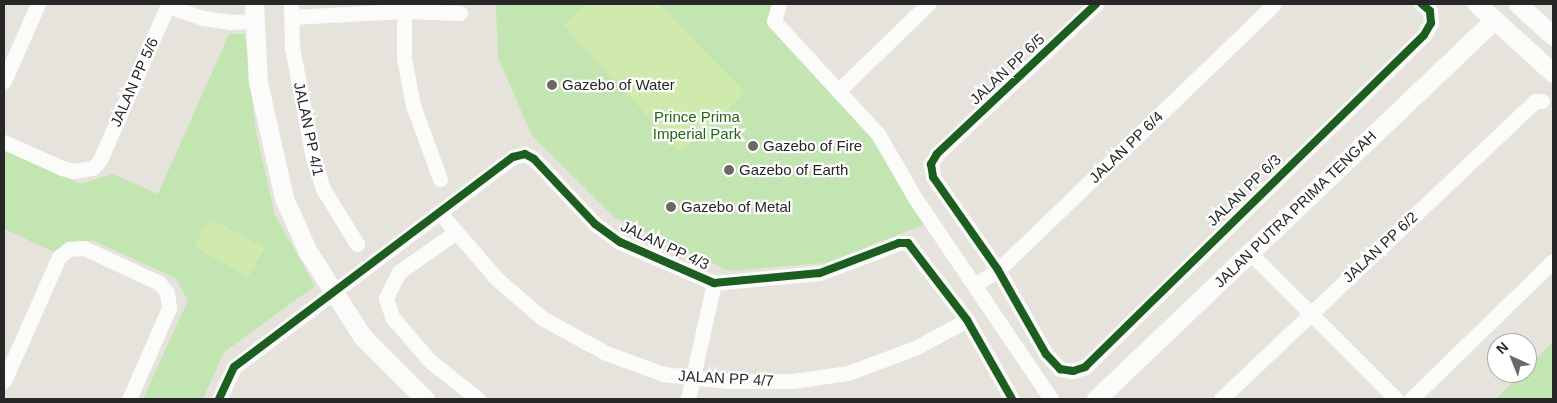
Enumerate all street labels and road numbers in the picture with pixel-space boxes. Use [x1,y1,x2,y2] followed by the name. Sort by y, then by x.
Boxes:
[966,30,1048,108] street label: JALAN PP 6/5
[106,35,162,129] street label: JALAN PP 5/6
[290,80,328,178] street label: JALAN PP 4/1
[1085,107,1167,187] street label: JALAN PP 6/4
[1210,126,1380,292] street label: JALAN PUTRA PRIMA TENGAH
[1203,150,1285,230] street label: JALAN PP 6/3
[1339,208,1421,286] street label: JALAN PP 6/2
[618,217,712,273] street label: JALAN PP 4/3
[678,367,774,389] street label: JALAN PP 4/7

